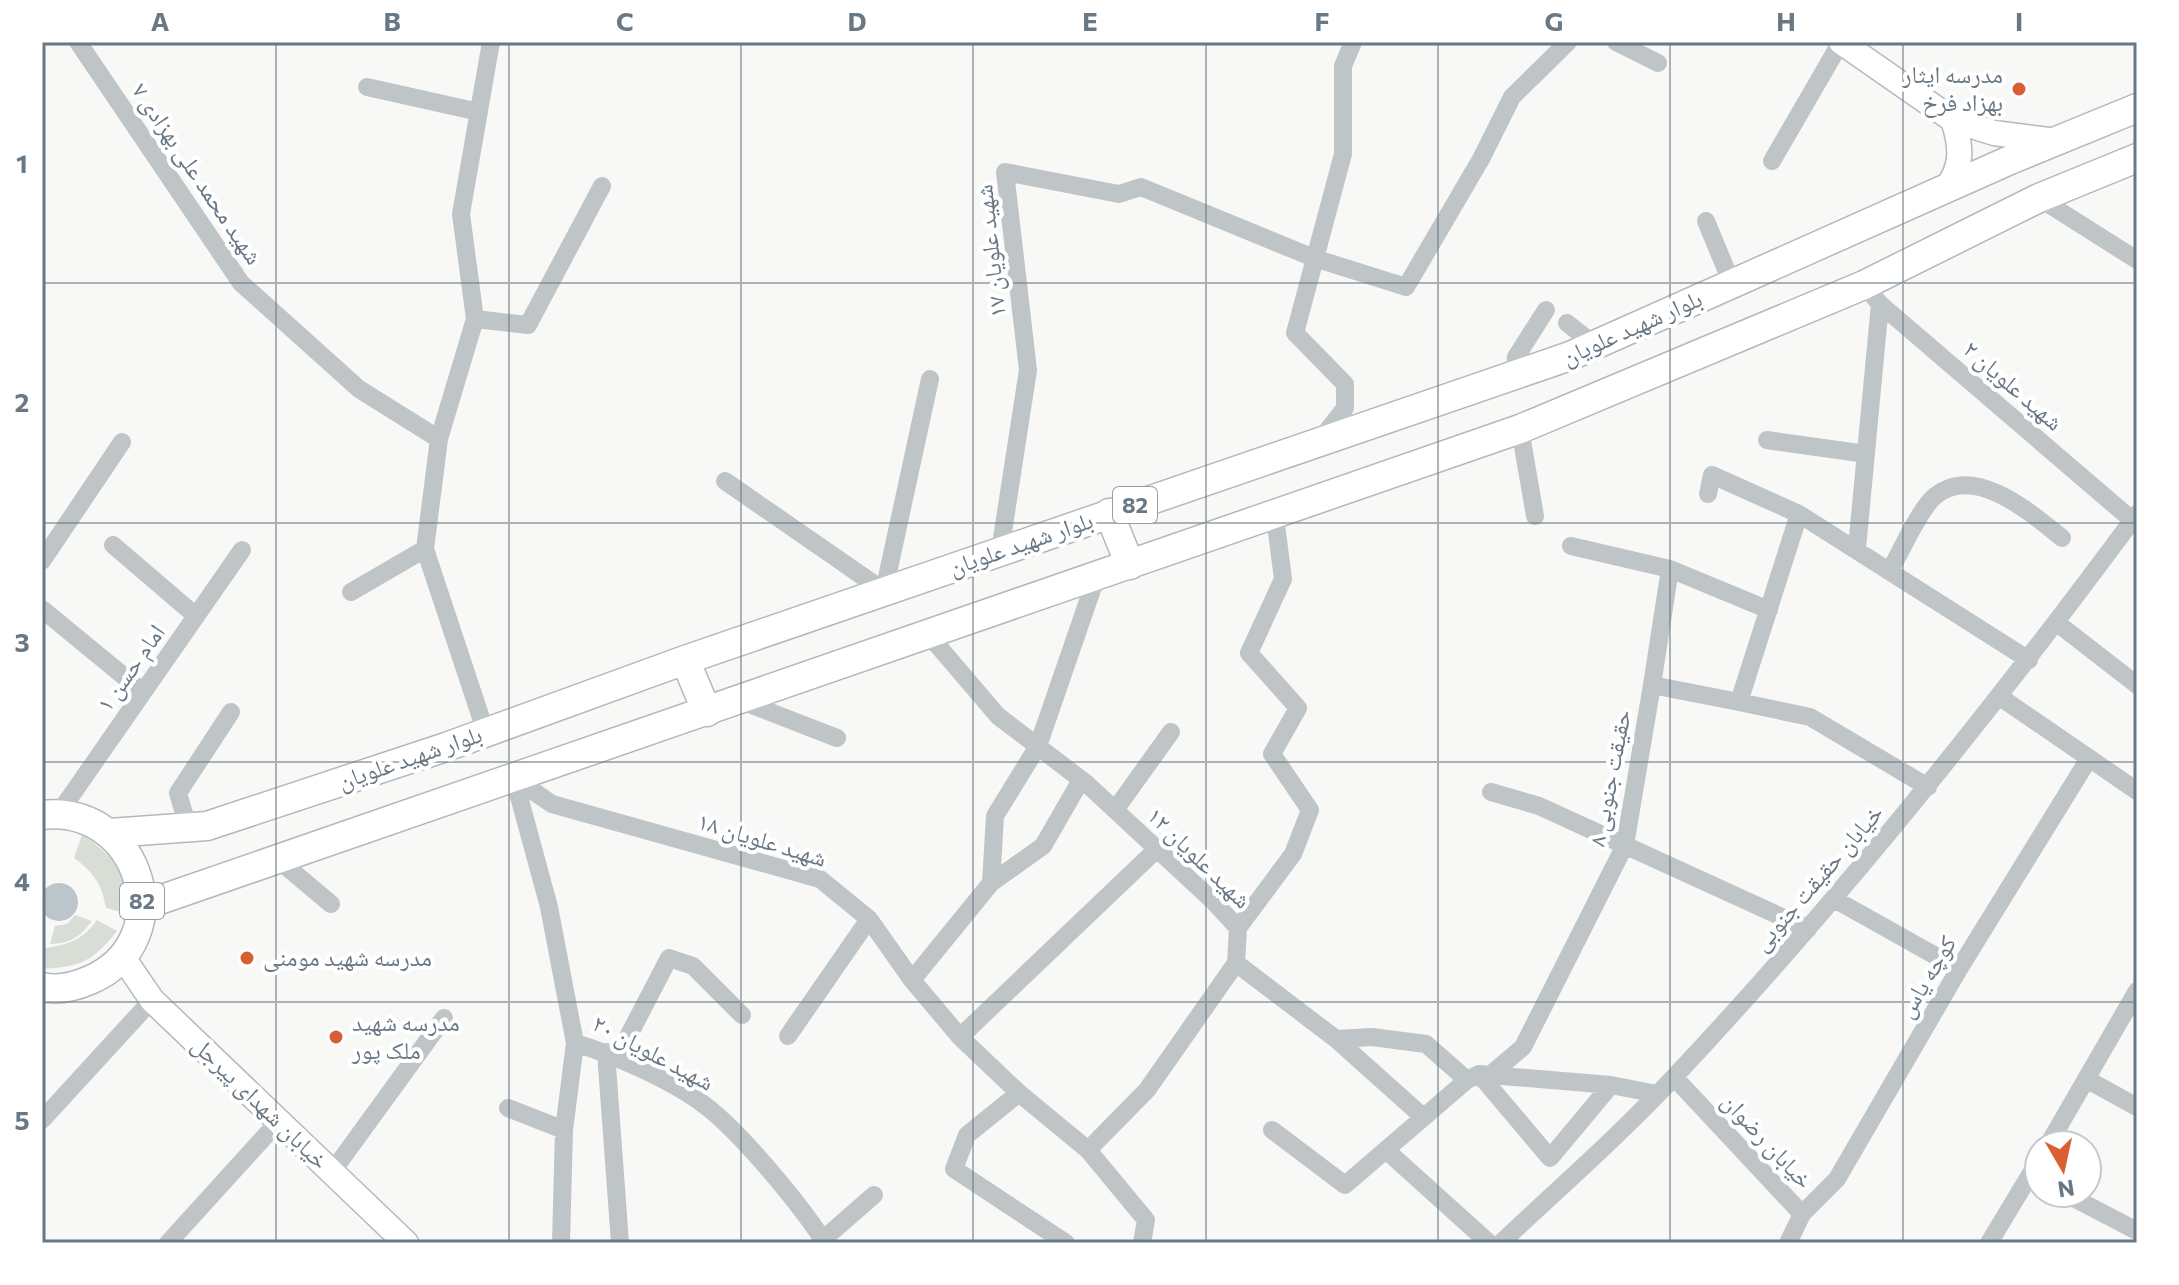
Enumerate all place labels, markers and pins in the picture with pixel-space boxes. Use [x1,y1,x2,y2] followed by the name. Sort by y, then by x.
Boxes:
[1901,59,2003,118] place label: مدرسه ایثار بهزاد فرخ
[2010,80,2028,98] marker: مدرسه ایثار بهزاد فرخ
[263,942,432,972] place label: مدرسه شهید مومنی
[238,949,256,967] marker: مدرسه شهید مومنی
[351,1007,460,1065] place label: مدرسه شهید ملک پور
[327,1028,345,1046] marker: مدرسه شهید ملک پور

